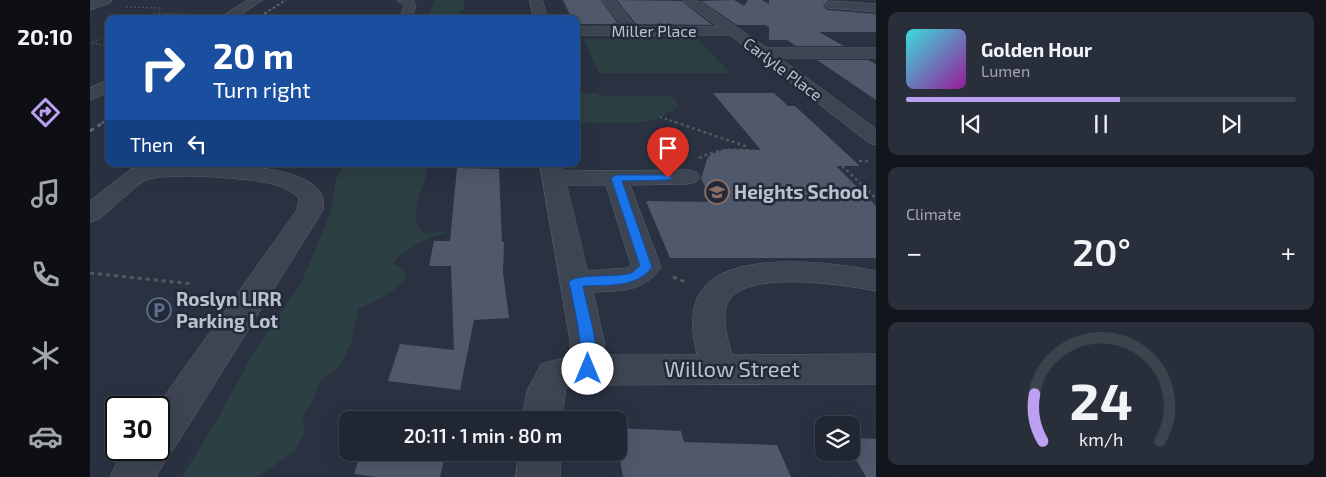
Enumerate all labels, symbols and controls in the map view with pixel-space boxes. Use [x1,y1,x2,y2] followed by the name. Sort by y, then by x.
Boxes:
[611,21,697,40] street label: Miller Place
[17,23,73,49] text: 20:10
[740,33,826,104] street label: Carlyle Place
[213,34,294,76] text: 20 m
[130,35,195,100] icon: right
[981,38,1092,61] text: Golden Hour
[981,61,1030,80] text: Lumen
[213,76,311,102] text: Turn right
[28,95,63,130] icon: directions
[957,110,985,138] icon: previous
[1087,110,1115,138] icon: pause
[1217,110,1245,138] icon: next
[647,127,689,178] pin
[183,130,211,158] icon: left
[130,133,173,156] text: Then
[654,134,682,162] icon: arrive
[28,176,63,211] icon: music
[704,179,730,205] school or university icon: Heights School
[734,180,869,203] place label: Heights School
[906,204,961,223] text: Climate
[1072,228,1131,274] text: 20°
[906,235,922,269] text: −
[1281,235,1296,269] text: +
[28,257,63,292] icon: phone
[176,287,282,332] place label: Roslyn LIRR Parking Lot
[146,297,172,323] parking icon: Roslyn LIRR Parking Lot
[28,338,63,373] icon: climate
[561,342,613,394] position arrow
[664,355,800,381] street label: Willow Street
[1069,368,1133,430] text: 24
[105,396,170,461] speed limit sign: 30
[815,416,860,461] map controls
[815,416,860,461] button: layers
[28,419,63,454] icon: car
[404,424,562,447] text: 20:11 · 1 min · 80 m
[1079,428,1123,450] text: km/h

